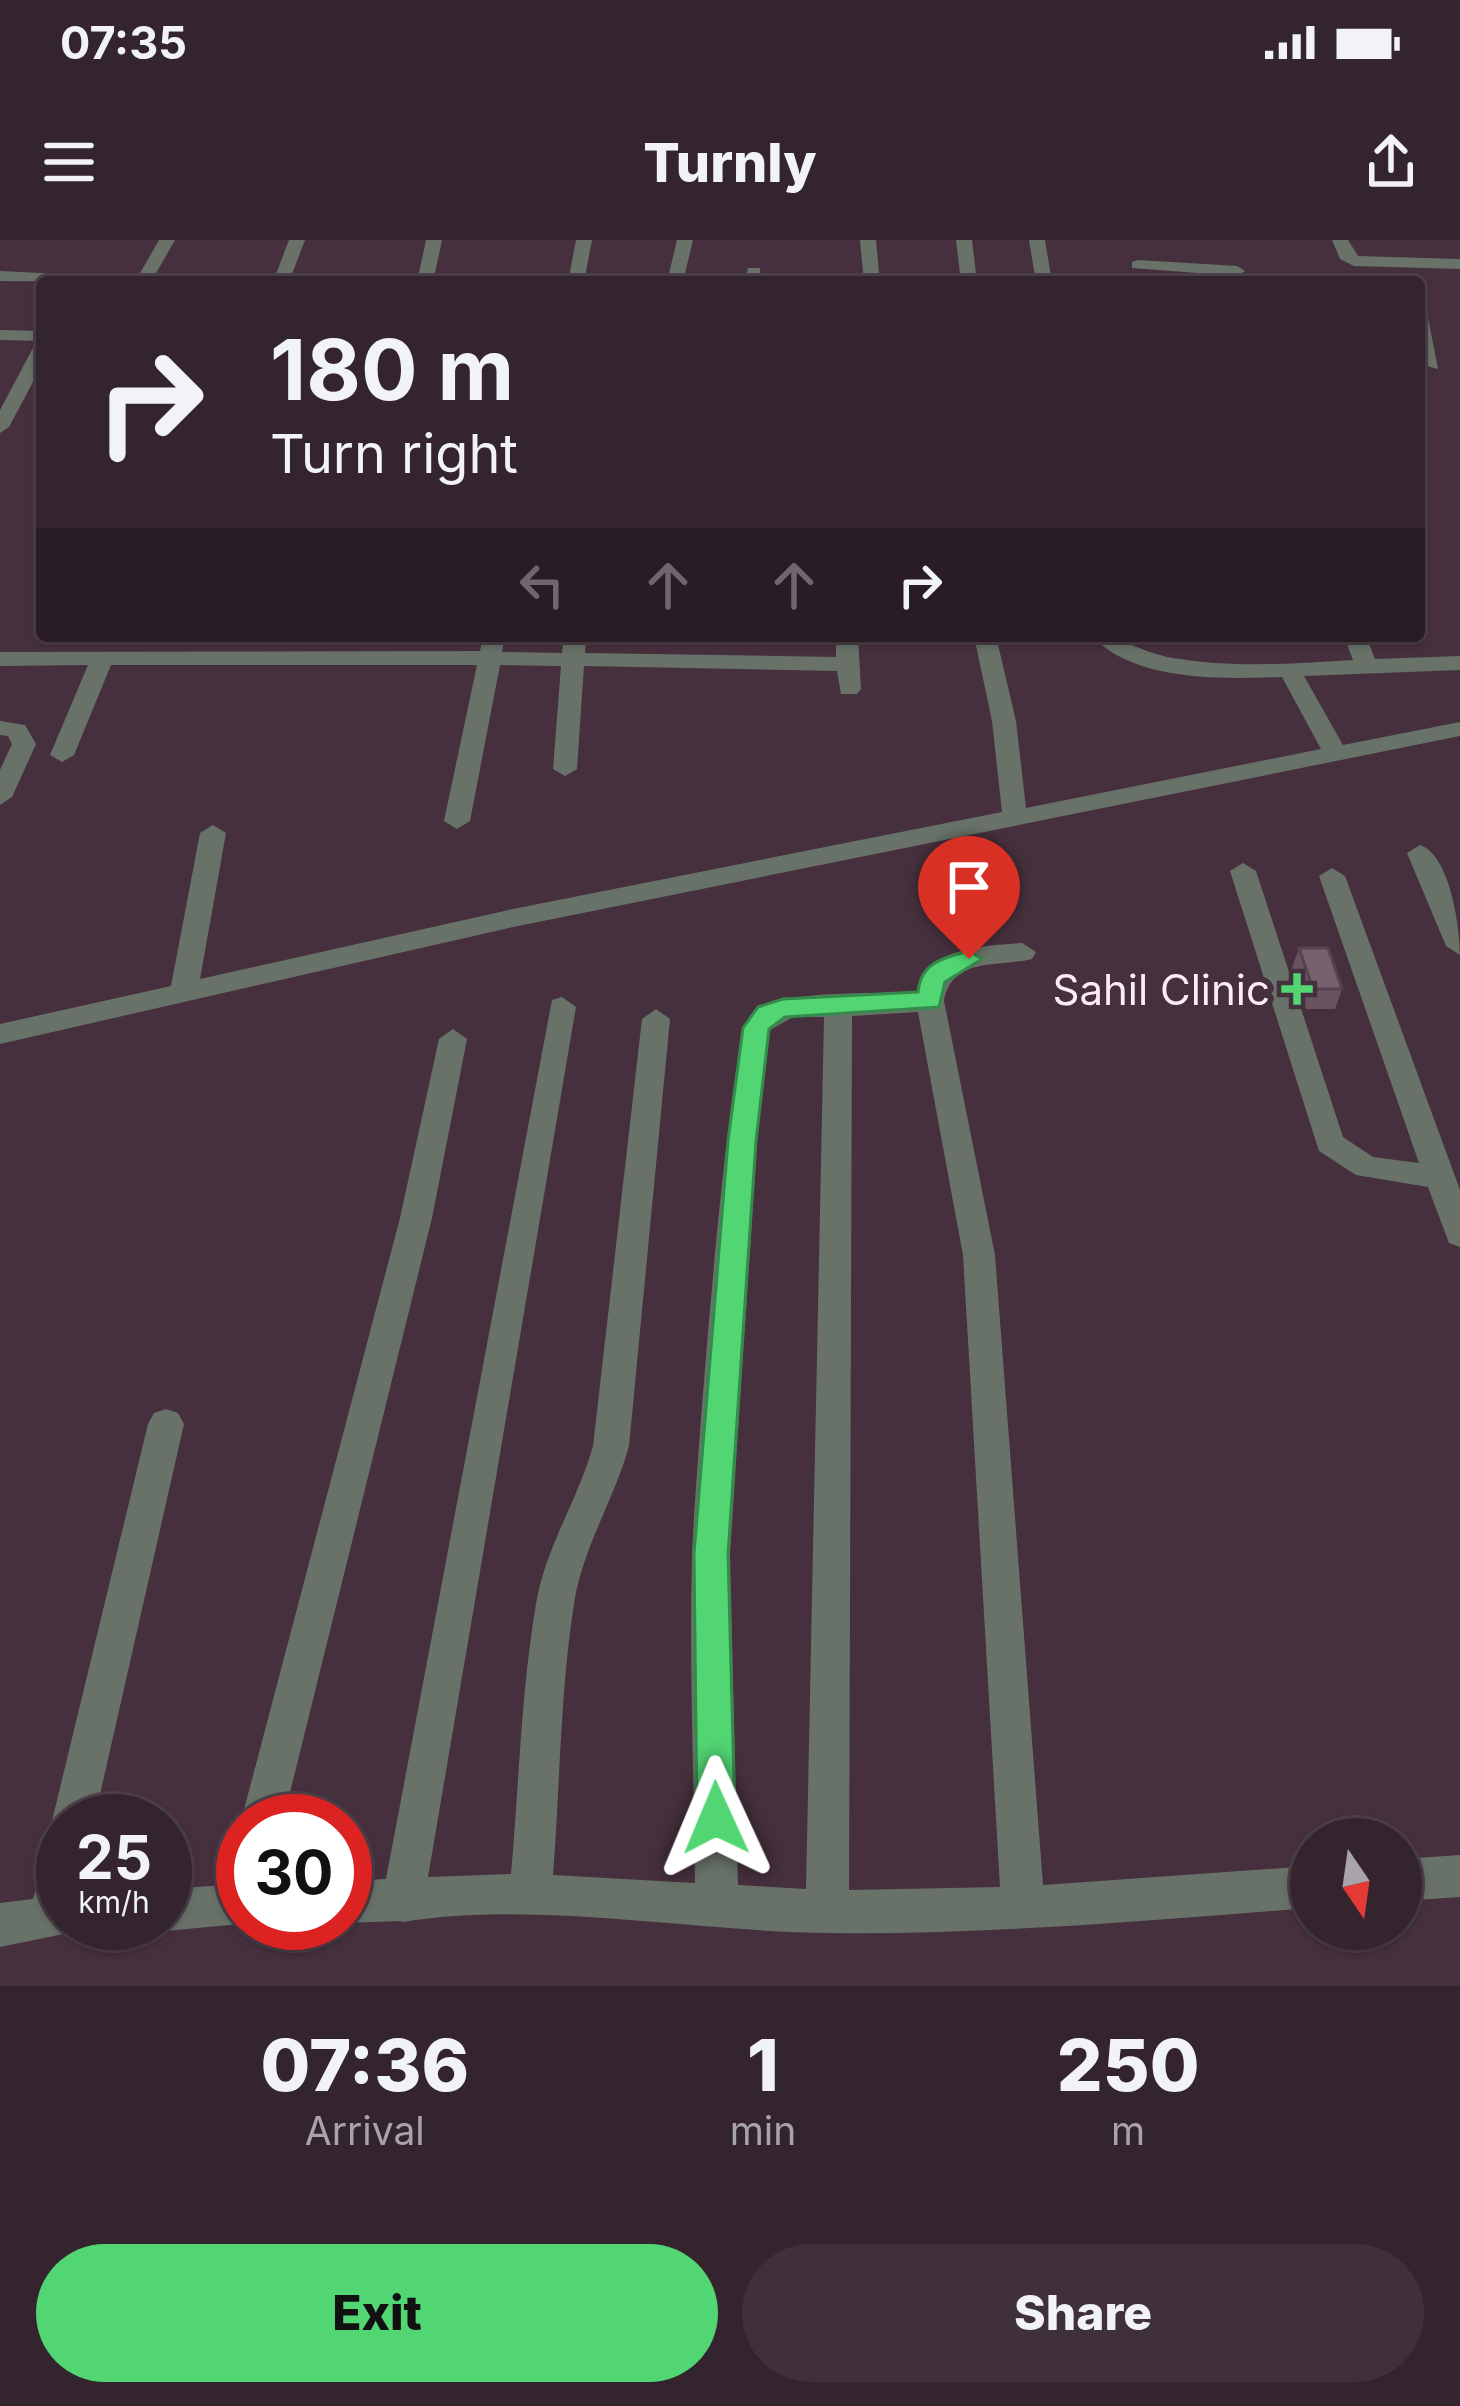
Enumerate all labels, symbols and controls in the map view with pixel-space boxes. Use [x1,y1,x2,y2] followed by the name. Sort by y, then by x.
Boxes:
[60,15,187,70] text: 07:35
[36,129,102,195] icon: menu
[1358,129,1424,195] icon: share
[643,130,817,195] text: Turnly
[270,319,514,420] text: 180 m
[72,324,228,480] icon: right
[270,421,518,486] text: Turn right
[509,552,575,618] icon: left
[635,552,701,618] icon: ahead
[761,552,827,618] icon: ahead
[887,552,953,618] icon: right
[918,836,1020,959] pin
[936,854,1002,920] icon: arrive
[1052,964,1270,1015] place label: Sahil Clinic
[1281,973,1313,1005] marker: Sahil Clinic
[653,1755,779,1881] position arrow
[216,1794,372,1950] speed limit sign: 30
[1290,1818,1422,1950] north arrow
[1290,1818,1422,1950] map controls
[76,1821,152,1893] text: 25
[78,1884,150,1920] text: km/h
[261,2021,469,2108] text: 07:36
[747,2021,779,2108] text: 1
[1057,2021,1199,2108] text: 250
[305,2107,425,2154] text: Arrival
[730,2107,796,2154] text: min
[1111,2107,1145,2154] text: m
[36,2244,718,2382] button: Exit
[742,2244,1424,2382] button: Share

